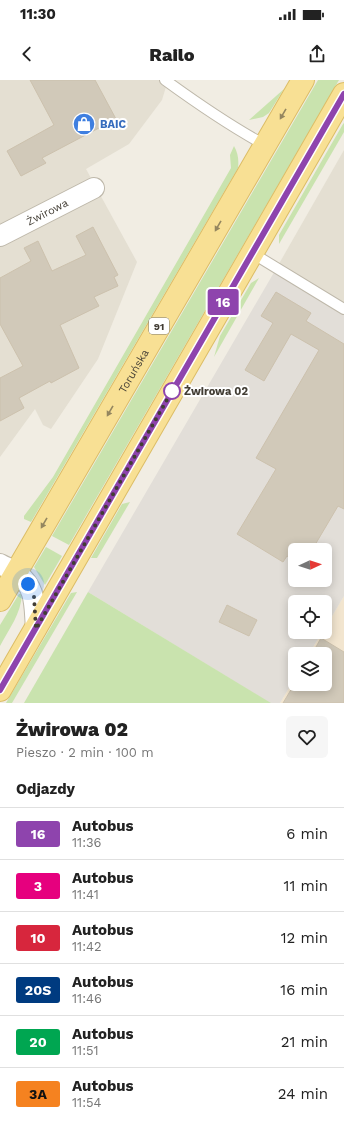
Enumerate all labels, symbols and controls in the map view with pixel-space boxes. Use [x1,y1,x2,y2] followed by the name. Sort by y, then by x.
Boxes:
[20,5,56,23] text: 11:30
[16,43,38,65] icon: back
[306,43,328,65] icon: share
[149,44,195,65] text: Railo
[280,108,287,120] one-way arrow
[71,111,97,137] shop icon: BAIC
[100,118,126,131] place label: BAIC
[24,196,70,228] street label: Żwirowa
[214,220,221,232] one-way arrow
[205,289,241,315] line badge: 16
[216,294,230,310] text: 16
[149,318,169,334] road number: 91
[116,347,151,395] street label: Toruńska
[163,382,181,400] marker: Żwirowa 02
[184,385,248,398] place label: Żwirowa 02
[106,405,113,417] one-way arrow
[41,517,48,529] one-way arrow
[288,543,332,587] north arrow
[288,543,332,691] map controls
[18,574,38,594] your location
[288,595,332,639] button: locate
[288,647,332,691] button: layers
[286,716,328,758] button: heart
[16,718,128,741] text: Żwirowa 02
[16,745,154,760] text: Pieszo · 2 min · 100 m
[16,780,75,798] text: Odjazdy
[72,817,134,835] text: Autobus
[286,825,328,843] text: 6 min
[31,826,45,842] text: 16
[72,835,101,850] text: 11:36
[72,869,134,887] text: Autobus
[284,877,328,895] text: 11 min
[34,878,42,894] text: 3
[72,887,99,902] text: 11:41
[72,921,134,939] text: Autobus
[281,929,328,947] text: 12 min
[30,930,46,946] text: 10
[72,939,102,954] text: 11:42
[72,973,134,991] text: Autobus
[280,981,328,999] text: 16 min
[25,982,51,998] text: 20S
[72,991,102,1006] text: 11:46
[72,1025,134,1043] text: Autobus
[281,1033,328,1051] text: 21 min
[29,1034,47,1050] text: 20
[72,1043,99,1058] text: 11:51
[72,1077,134,1095] text: Autobus
[278,1085,328,1103] text: 24 min
[29,1086,47,1102] text: 3A
[72,1095,102,1110] text: 11:54

